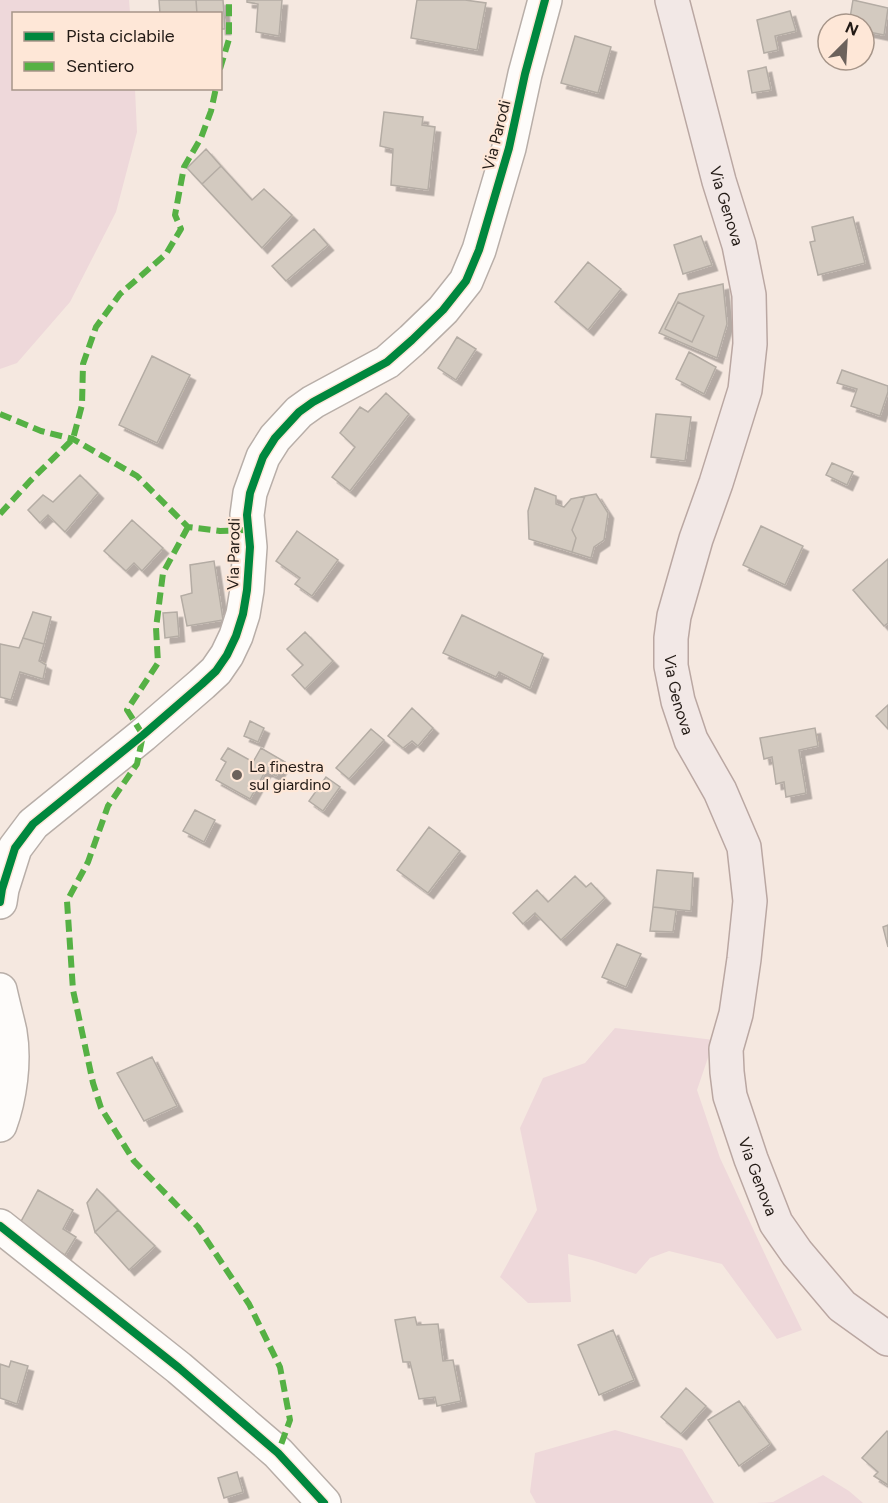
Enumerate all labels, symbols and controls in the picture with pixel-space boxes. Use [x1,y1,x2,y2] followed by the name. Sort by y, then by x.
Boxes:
[12,12,222,90] legend
[816,12,876,72] north arrow
[842,18,861,40] text: N
[66,25,175,47] text: Pista ciclabile
[66,55,134,77] text: Sentiero
[479,98,514,172] street label: Via Parodi
[706,164,748,248] street label: Via Genova
[223,518,244,590] street label: Via Parodi
[661,654,698,737] street label: Via Genova
[249,757,331,794] place label: La finestra sul giardino
[230,768,244,782] marker: La finestra sul giardino
[734,1135,781,1218] street label: Via Genova

